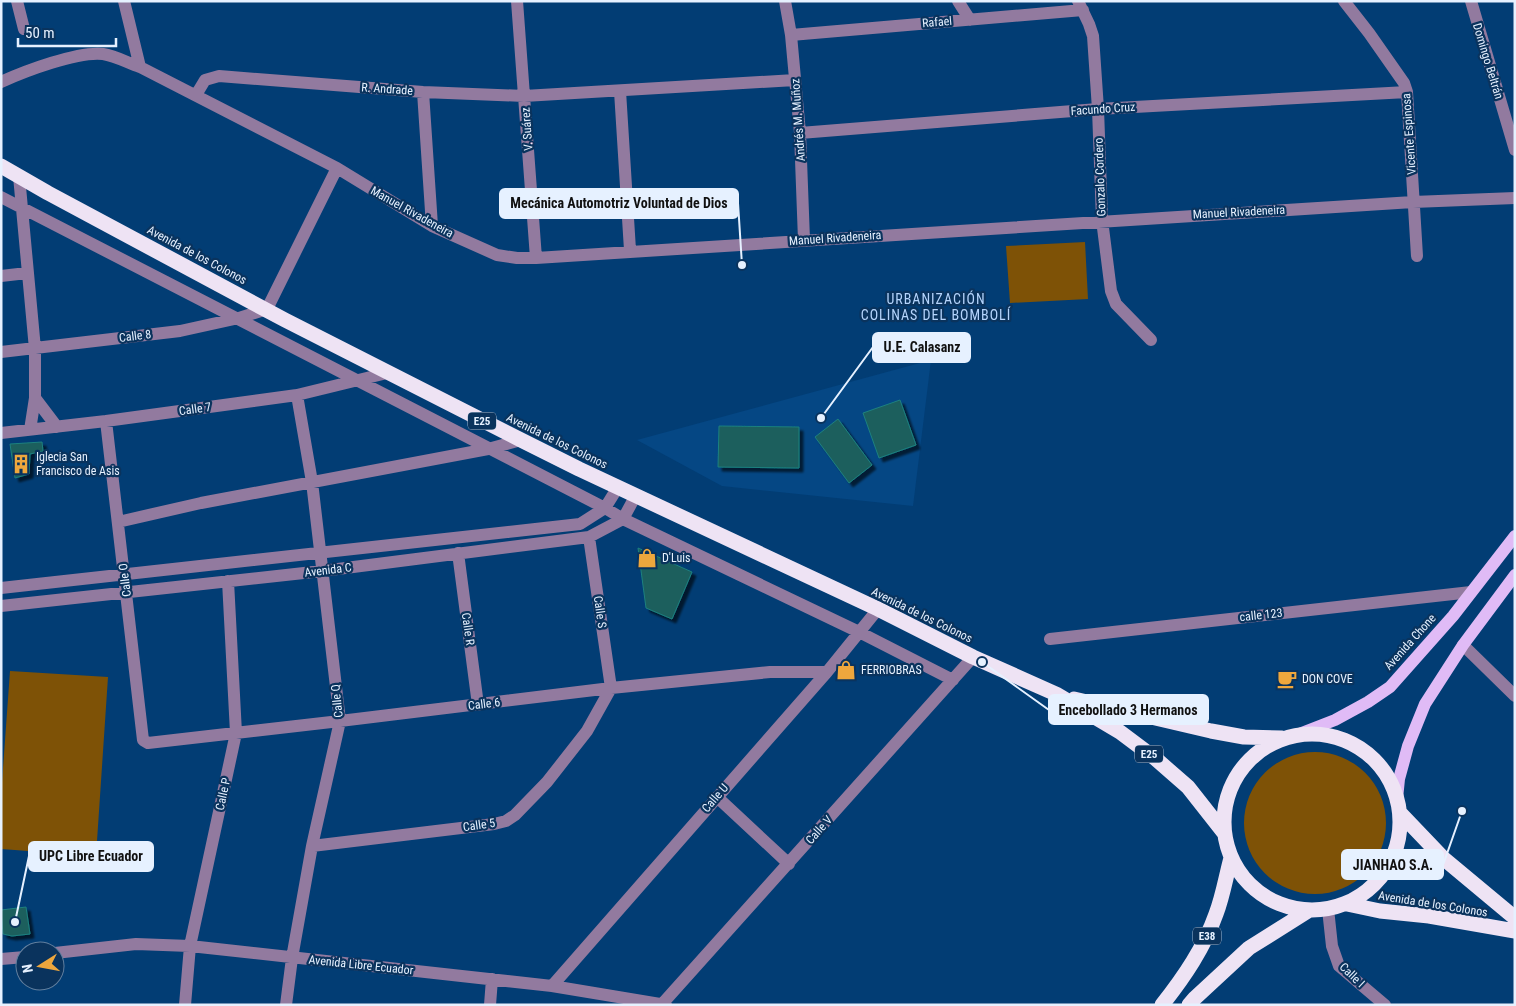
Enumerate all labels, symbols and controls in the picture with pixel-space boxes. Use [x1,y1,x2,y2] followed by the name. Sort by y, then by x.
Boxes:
[921,14,953,30] street label: Rafael
[18,15,115,47] scale bar
[1470,21,1506,101] street label: Domingo Beltrán
[25,24,55,42] text: 50 m
[788,78,808,162] street label: Andrés M. Muñoz
[361,80,414,98] street label: R. Andrade
[1399,93,1419,175] street label: Vicente Espinosa
[1070,100,1136,118] street label: Facundo Cruz
[518,107,536,151] street label: V. Suárez
[1092,137,1108,217] street label: Gonzalo Cordero
[368,183,456,241] street label: Manuel Rivadeneira
[500,189,738,218] callout: Mecánica Automotriz Voluntad de Dios
[510,195,728,211] text: Mecánica Automotriz Voluntad de Dios
[1192,203,1286,221] street label: Manuel Rivadeneira
[145,223,249,287] street label: Avenida de los Colonos
[788,228,882,248] street label: Manuel Rivadeneira
[861,290,1011,323] district label: URBANIZACIÓN COLINAS DEL BOMBOLÍ
[118,327,152,345] street label: Calle 8
[873,333,970,362] callout: U.E. Calasanz
[883,339,961,355] text: U.E. Calasanz
[178,400,212,418] street label: Calle 7
[504,410,610,472] street label: Avenida de los Colonos
[468,412,496,430] road number: E25
[36,450,120,478] place label: Iglecia San Francisco de Asis
[10,453,32,475] building icon: Iglecia San Francisco de Asis
[636,547,658,569] shop icon: D'Luis
[662,551,690,565] place label: D'Luis
[304,560,352,580] street label: Avenida C
[116,562,134,598] street label: Calle O
[869,584,975,646] street label: Avenida de los Colonos
[591,595,609,629] street label: Calle S
[1239,606,1283,624] street label: calle 123
[1381,611,1439,673] street label: Avenida Chone
[459,612,477,647] street label: Calle R
[835,659,857,681] shop icon: FERRIOBRAS
[861,663,922,677] place label: FERRIOBRAS
[1276,668,1298,690] cafe icon: DON COVE
[1302,672,1353,686] place label: DON COVE
[328,684,346,718] street label: Calle Q
[467,695,501,713] street label: Calle 6
[1049,695,1208,724] callout: Encebollado 3 Hermanos
[1058,702,1198,718] text: Encebollado 3 Hermanos
[1135,746,1163,762] road number: E25
[213,776,233,812] street label: Calle P
[699,781,731,815] street label: Calle U
[803,813,835,847] street label: Calle V
[462,816,496,834] street label: Calle 5
[29,842,153,871] callout: UPC Libre Ecuador
[39,848,143,864] text: UPC Libre Ecuador
[1342,850,1443,879] callout: JIANHAO S.A.
[1353,857,1433,873] text: JIANHAO S.A.
[1377,888,1489,920] street label: Avenida de los Colonos
[1193,928,1221,944] road number: E38
[15,941,65,991] north arrow
[308,953,414,977] street label: Avenida Libre Ecuador
[1337,960,1367,990] street label: Calle I
[19,963,36,974] text: N

